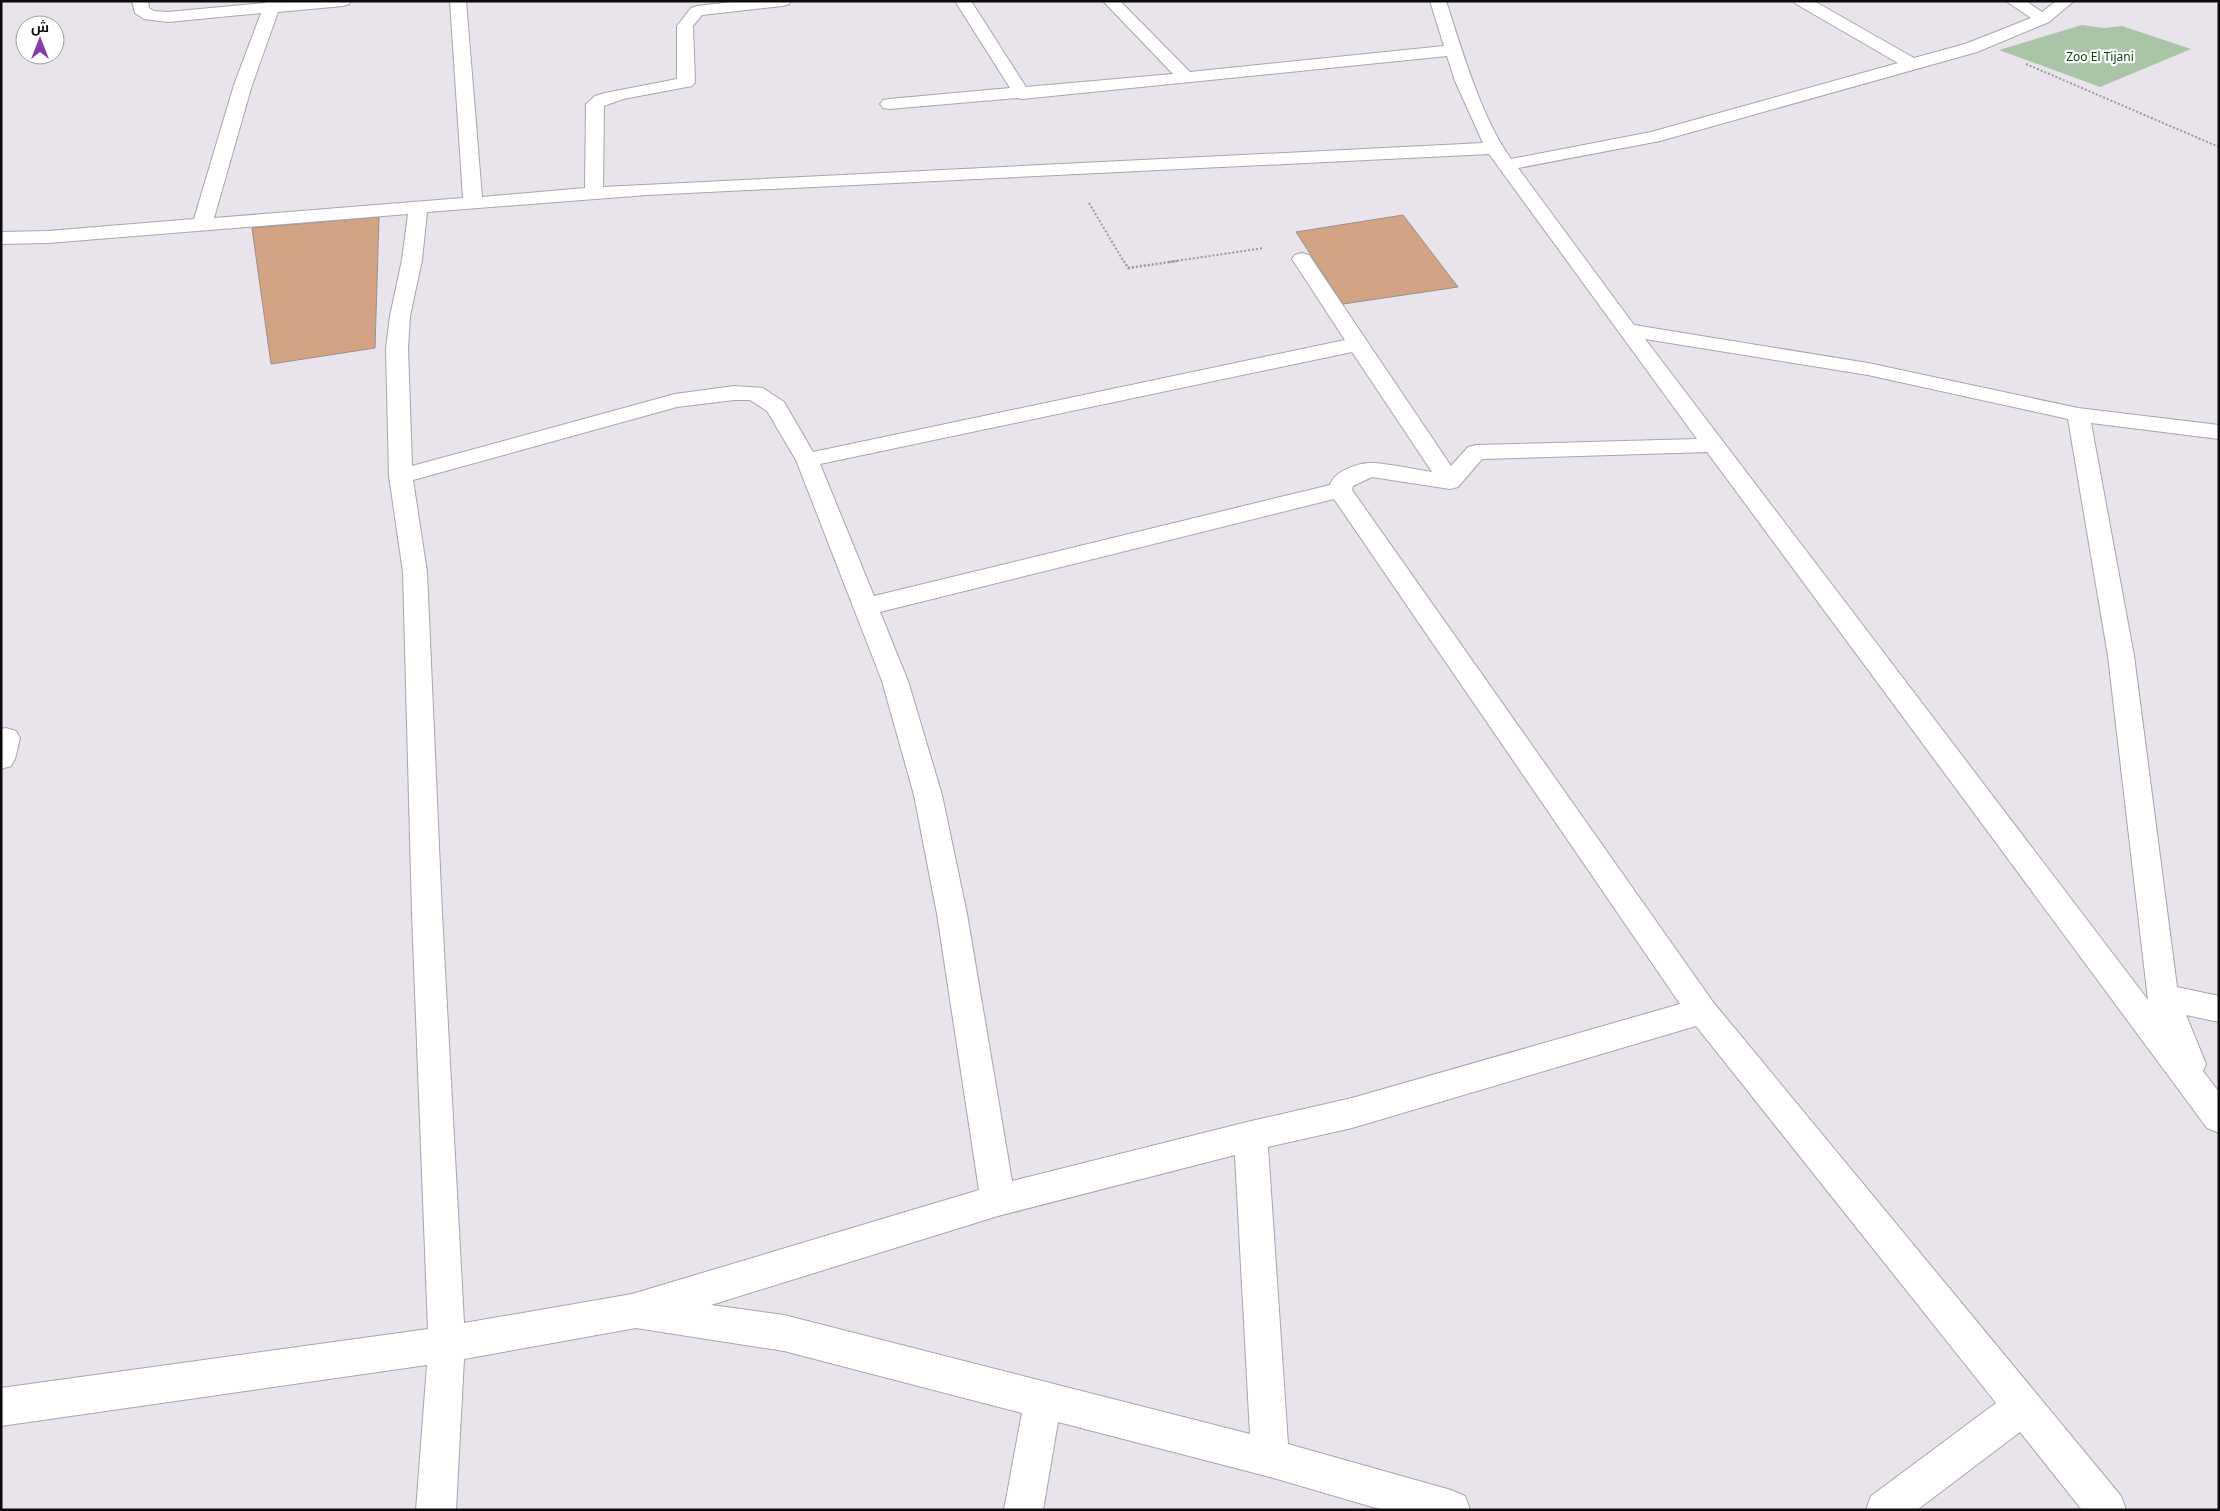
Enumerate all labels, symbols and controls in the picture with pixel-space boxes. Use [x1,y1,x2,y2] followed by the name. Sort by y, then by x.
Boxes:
[15,15,65,65] north arrow
[31,17,49,36] text: ش
[2066,48,2134,65] park label: Zoo El Tijani

